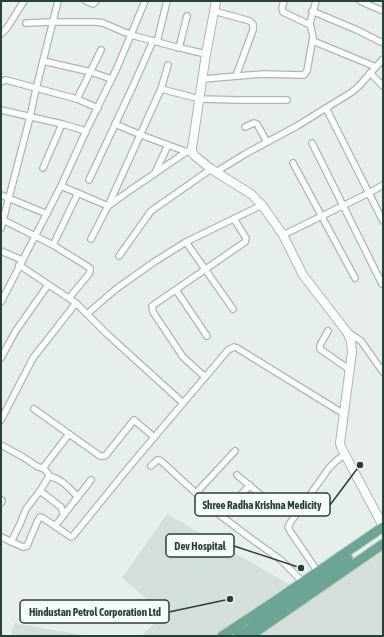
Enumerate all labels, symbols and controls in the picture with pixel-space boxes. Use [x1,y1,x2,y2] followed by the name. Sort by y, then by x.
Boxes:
[195,493,330,516] callout: Shree Radha Krishna Medicity
[202,499,322,511] text: Shree Radha Krishna Medicity
[166,534,234,557] callout: Dev Hospital
[174,540,227,552] text: Dev Hospital
[20,600,169,623] callout: Hindustan Petrol Corporation Ltd
[29,606,161,618] text: Hindustan Petrol Corporation Ltd

